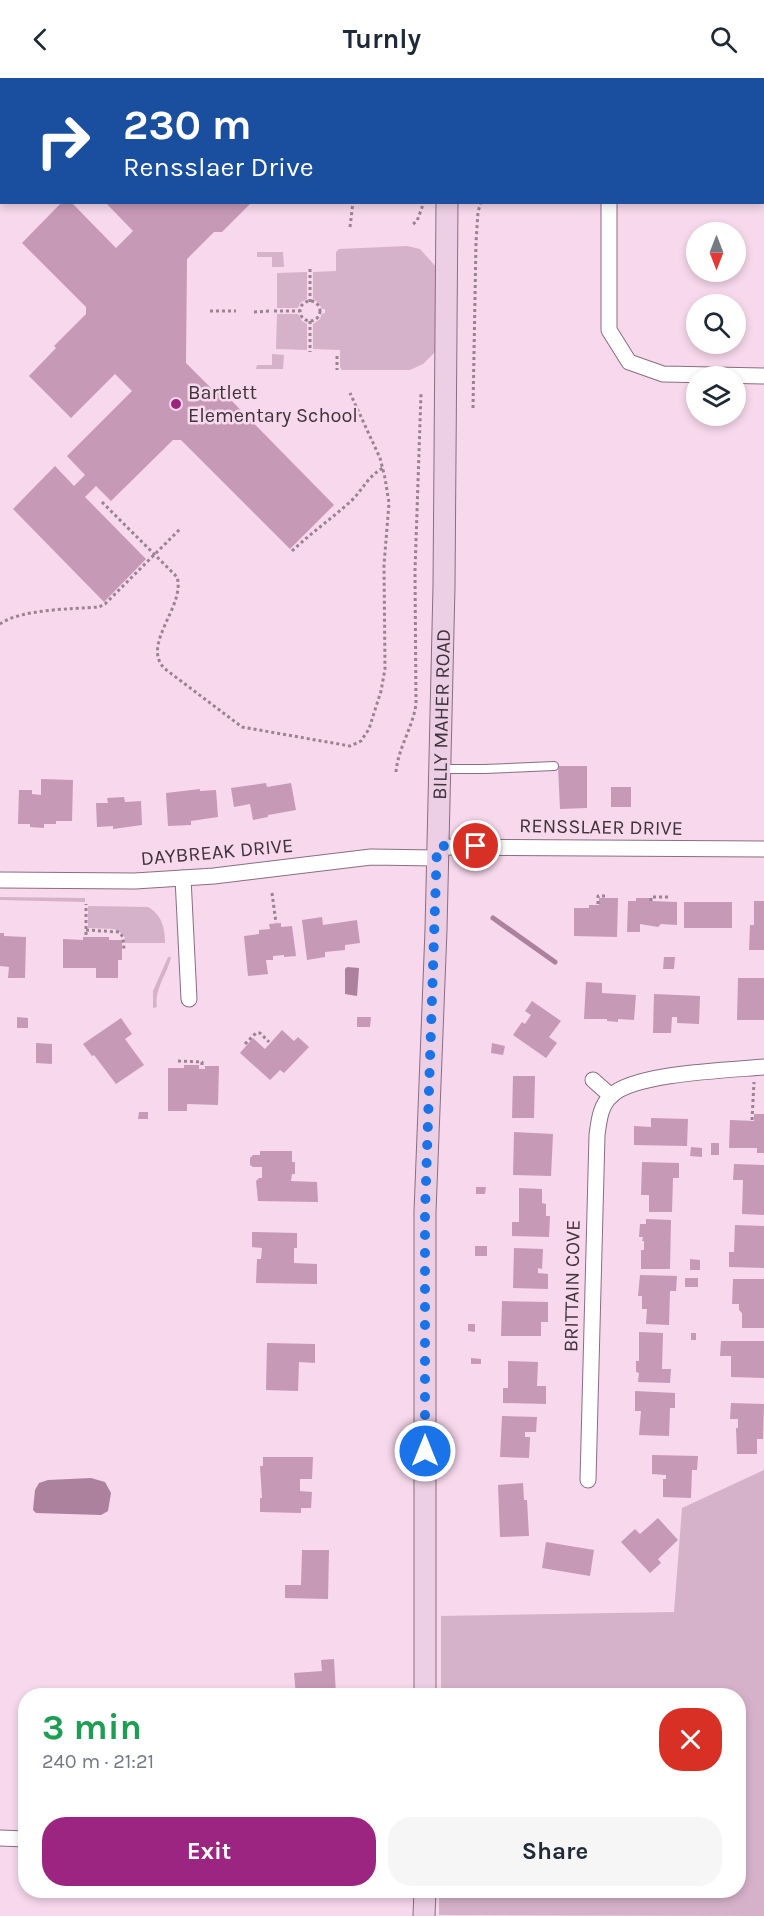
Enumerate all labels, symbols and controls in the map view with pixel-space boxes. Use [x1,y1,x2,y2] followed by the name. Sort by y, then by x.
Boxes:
[24,23,57,56] icon: back
[343,23,421,55] text: Turnly
[707,23,740,56] icon: search
[123,100,252,150] text: 230 m
[24,102,102,180] icon: right
[123,151,314,183] text: Rensslaer Drive
[686,222,746,282] north arrow
[686,222,746,426] map controls
[686,294,746,354] button: search
[686,366,746,426] button: layers
[188,381,358,427] place label: Bartlett Elementary School
[169,397,183,411] marker: Bartlett Elementary School
[428,628,455,800] street label: BILLY MAHER ROAD
[519,814,683,840] street label: RENSSLAER DRIVE
[450,820,501,871] pin
[459,829,492,862] icon: arrive
[140,834,294,870] street label: DAYBREAK DRIVE
[559,1220,585,1352] street label: BRITTAIN COVE
[393,1419,457,1483] position arrow
[42,1706,142,1748] text: 3 min
[659,1708,722,1771] button: close
[42,1750,154,1773] text: 240 m · 21:21
[42,1817,376,1886] button: Exit
[388,1817,722,1886] button: Share

